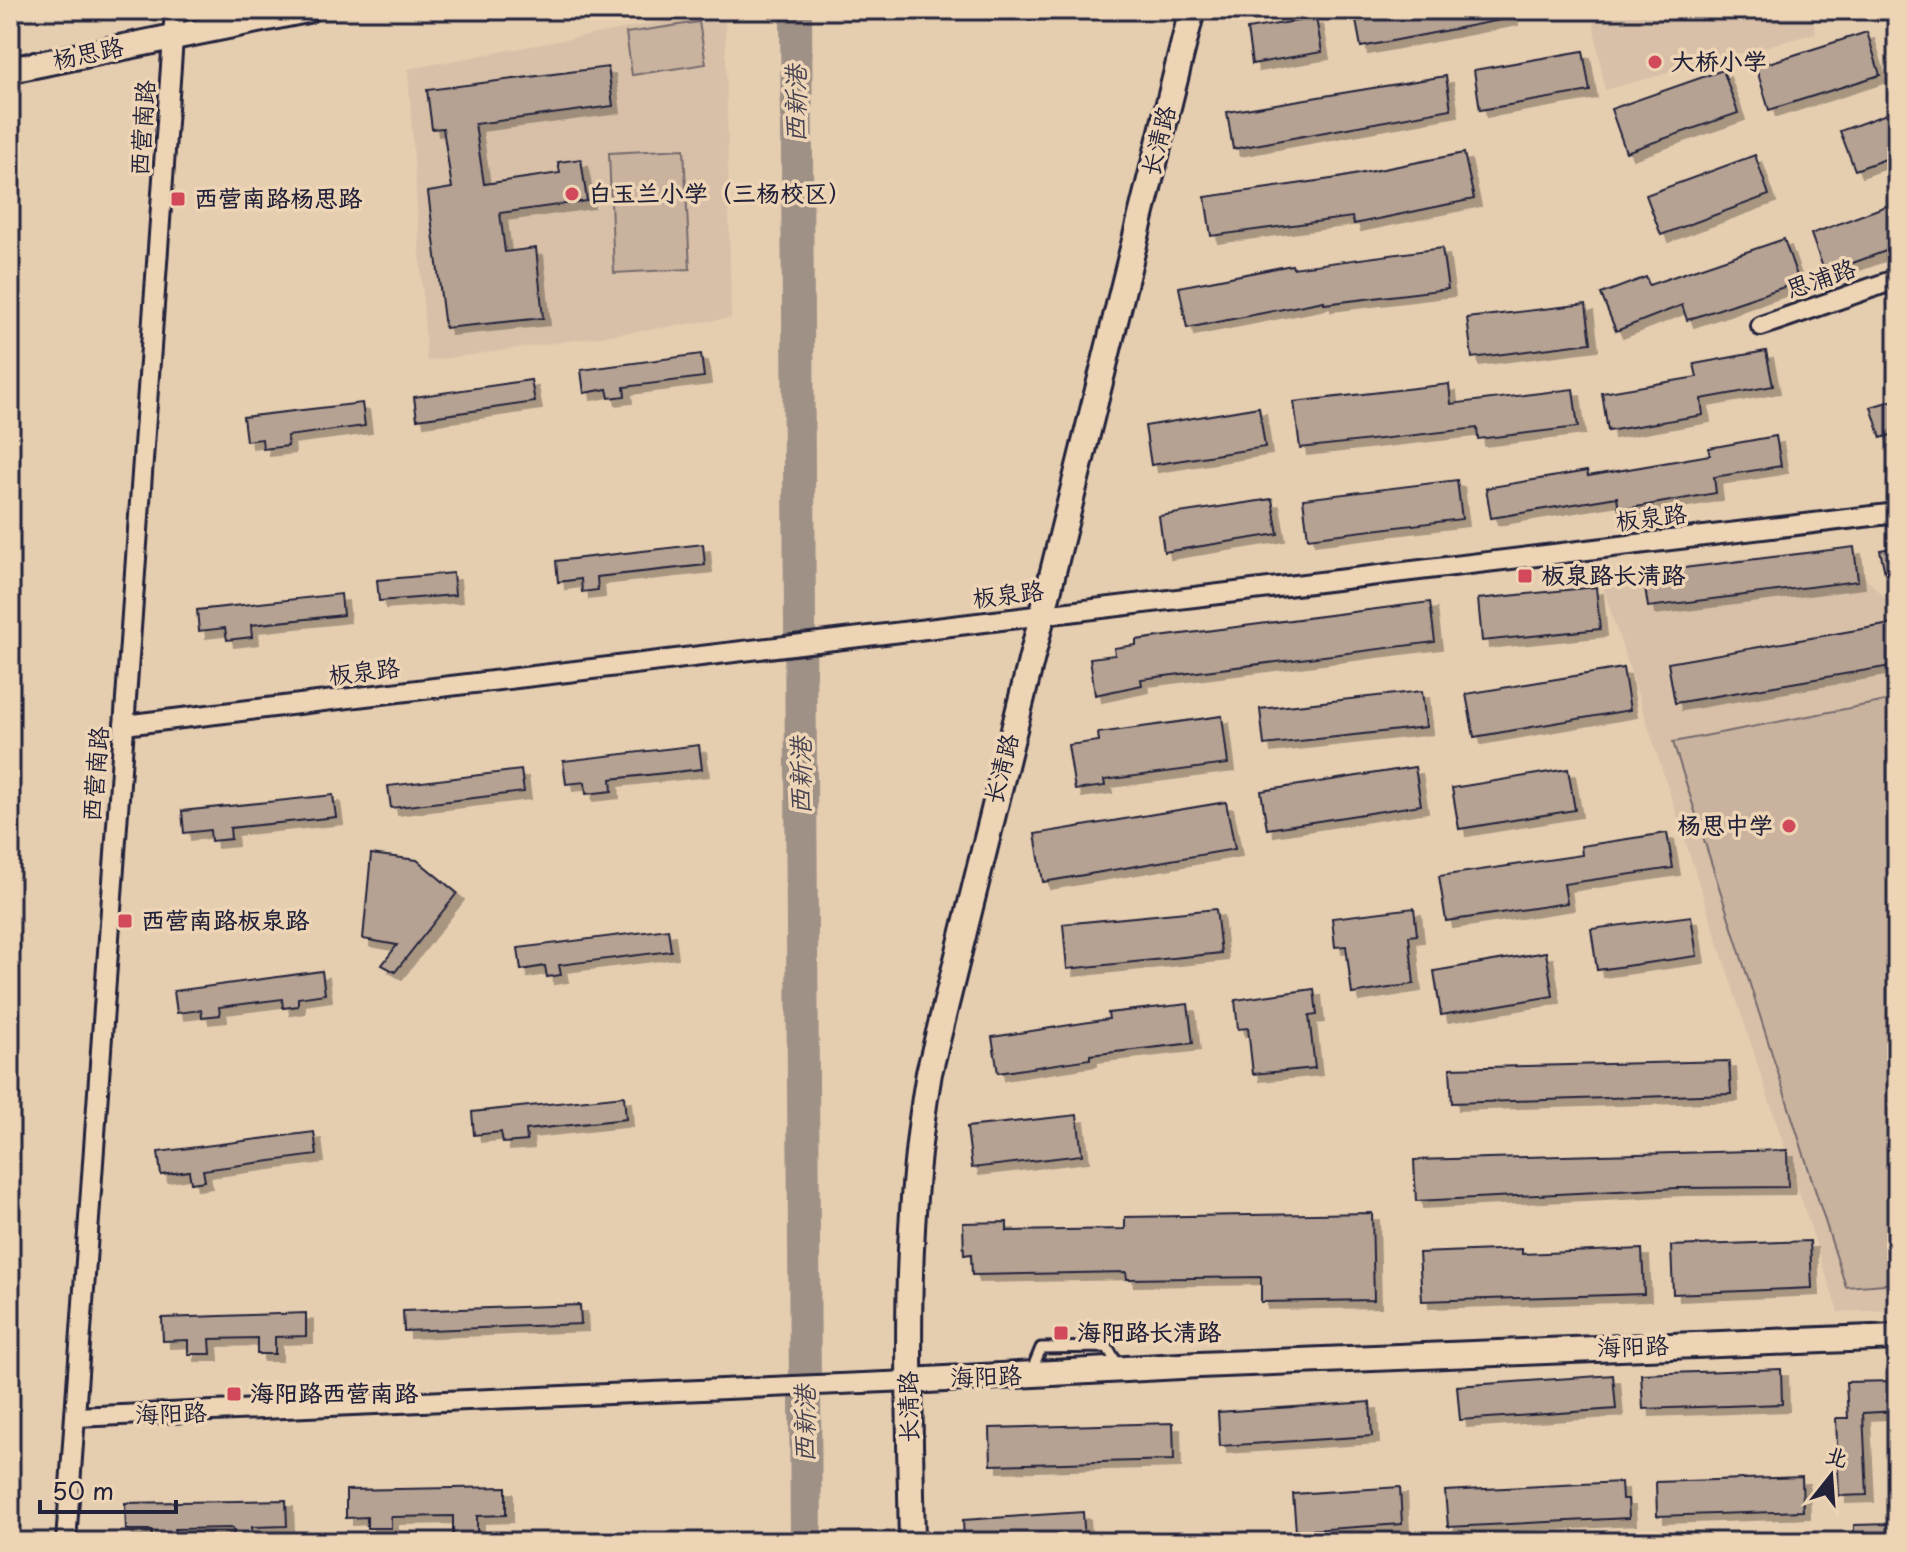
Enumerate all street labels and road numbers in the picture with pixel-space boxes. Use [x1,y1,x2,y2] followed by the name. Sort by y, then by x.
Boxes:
[49,27,127,77] street label: 杨思路
[120,79,162,177] street label: 西营南路
[1131,101,1183,180] street label: 长清路
[1780,248,1860,306] street label: 思浦路
[1613,494,1689,538] street label: 板泉路
[970,571,1046,615] street label: 板泉路
[326,648,402,692] street label: 板泉路
[72,724,116,823] street label: 西营南路
[974,729,1026,808] street label: 长清路
[1596,1326,1670,1364] street label: 海阳路
[949,1356,1023,1394] street label: 海阳路
[888,1371,926,1443] street label: 长清路
[134,1393,208,1431] street label: 海阳路

